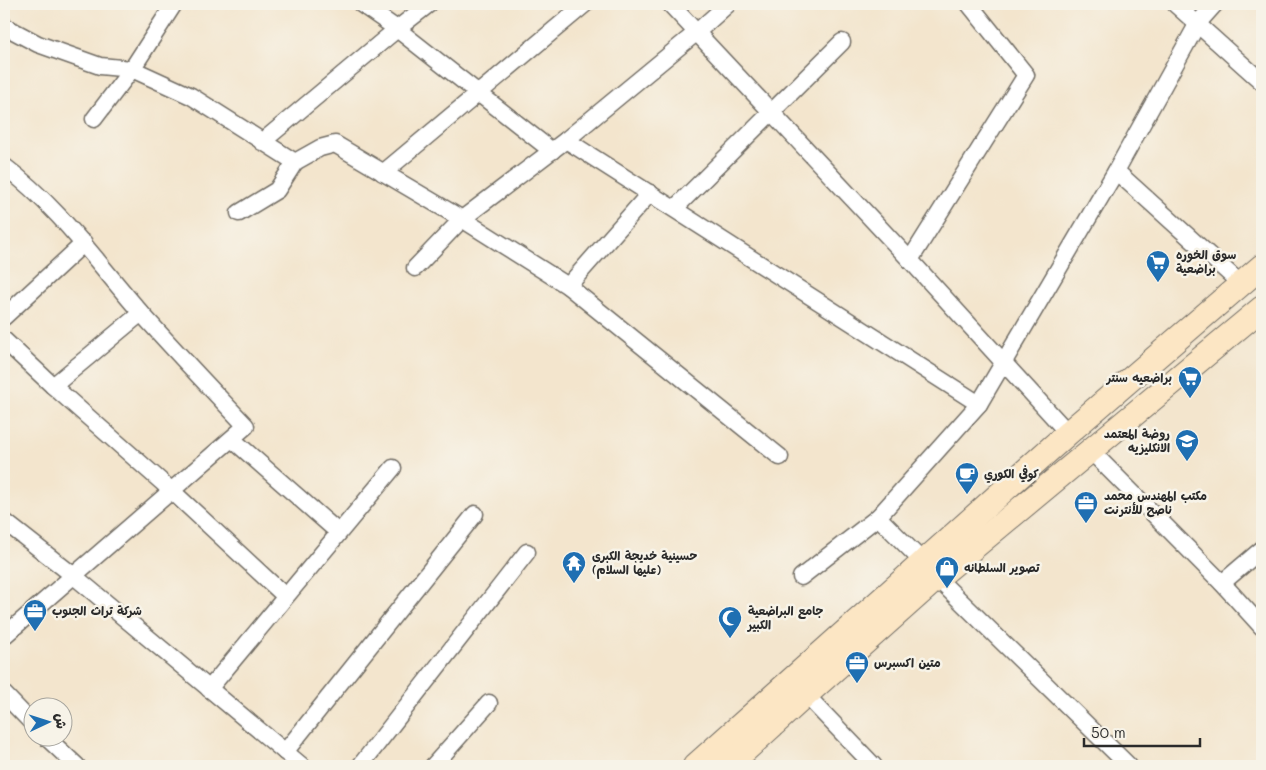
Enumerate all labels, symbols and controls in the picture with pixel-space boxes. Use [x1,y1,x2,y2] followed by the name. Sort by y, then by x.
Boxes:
[1176,246,1236,276] place label: سوق الخوره براضعية
[1145,249,1171,283] supermarket icon: سوق الخوره براضعية
[1177,365,1203,399] supermarket icon: براضعيه سنتر
[1106,369,1172,385] place label: براضعيه سنتر
[1104,425,1170,455] place label: روضة المعتمد الانكليزيه
[1174,428,1200,462] school or university icon: روضة المعتمد الانكليزيه
[954,461,980,495] cafe icon: كوفي الكوري
[984,465,1040,483] place label: كوفي الكوري
[1104,487,1207,518] place label: مكتب المهندس محمد ناصح للأنترنت
[1073,490,1099,524] office icon: مكتب المهندس محمد ناصح للأنترنت
[592,547,697,579] place label: حسينية خديجة الكبرى (عليها السلام)
[561,550,587,584] temple icon: حسينية خديجة الكبرى (عليها السلام)
[934,555,960,589] shop icon: تصوير السلطانه
[964,559,1040,576] place label: تصوير السلطانه
[22,598,48,632] office icon: شركة تراث الجنوب
[52,602,142,619] place label: شركة تراث الجنوب
[747,602,824,632] place label: جامع البراضعية الكبير
[717,605,743,639] mosque icon: جامع البراضعية الكبير
[844,650,870,684] office icon: متين اكسبرس
[874,654,941,670] place label: متين اكسبرس
[22,698,72,748] north arrow
[51,713,71,729] text: ش
[1084,715,1200,747] scale bar
[1091,722,1126,742] text: 50 m

